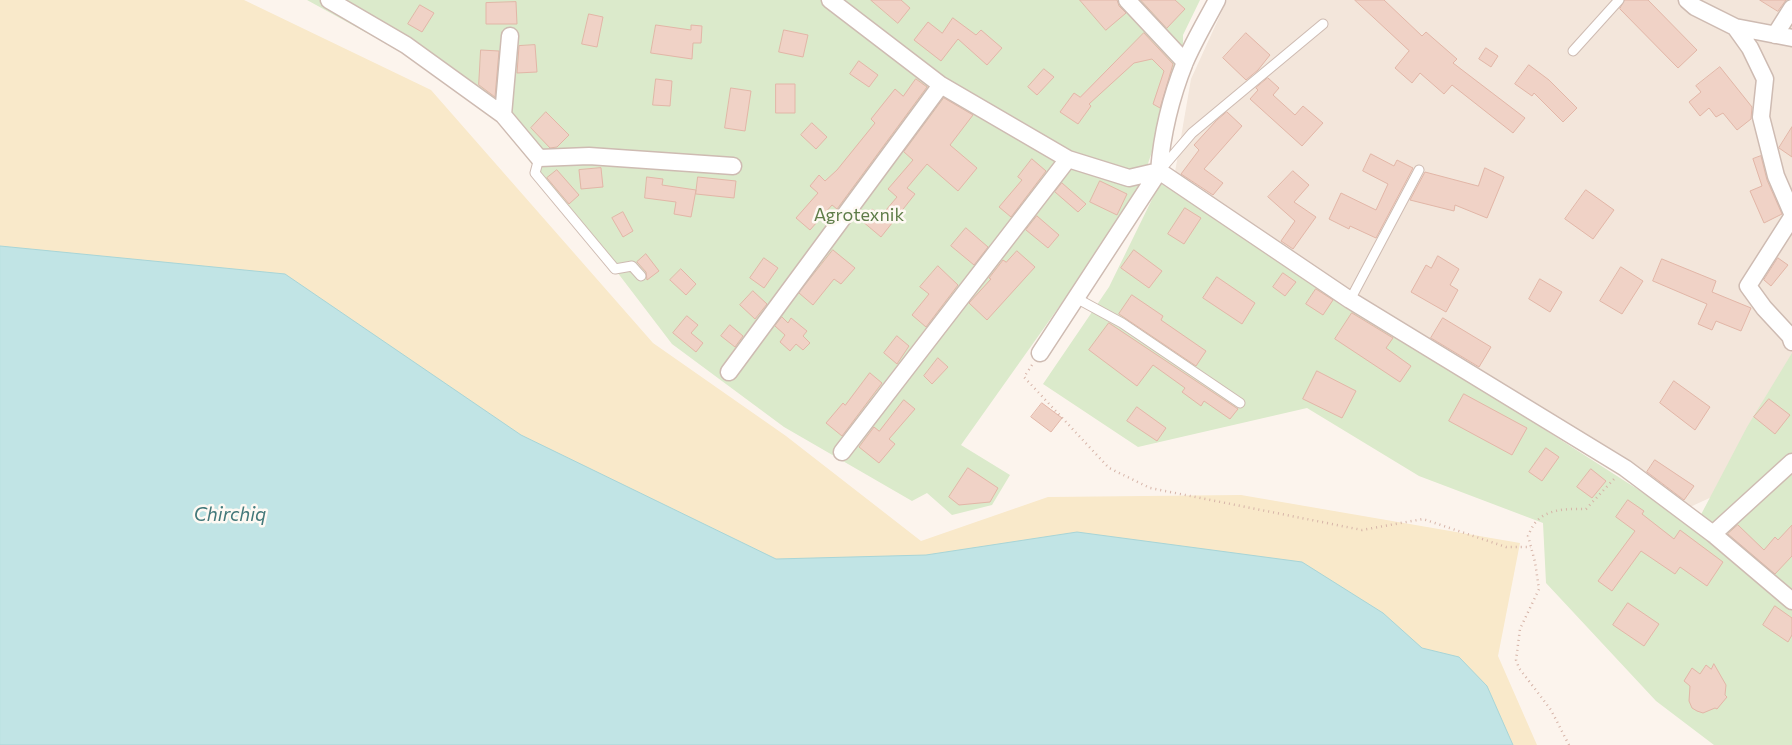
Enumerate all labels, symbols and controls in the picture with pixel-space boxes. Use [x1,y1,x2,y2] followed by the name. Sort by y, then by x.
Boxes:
[814,204,904,226] park label: Agrotexnik
[194,504,266,526] water label: Chirchiq

